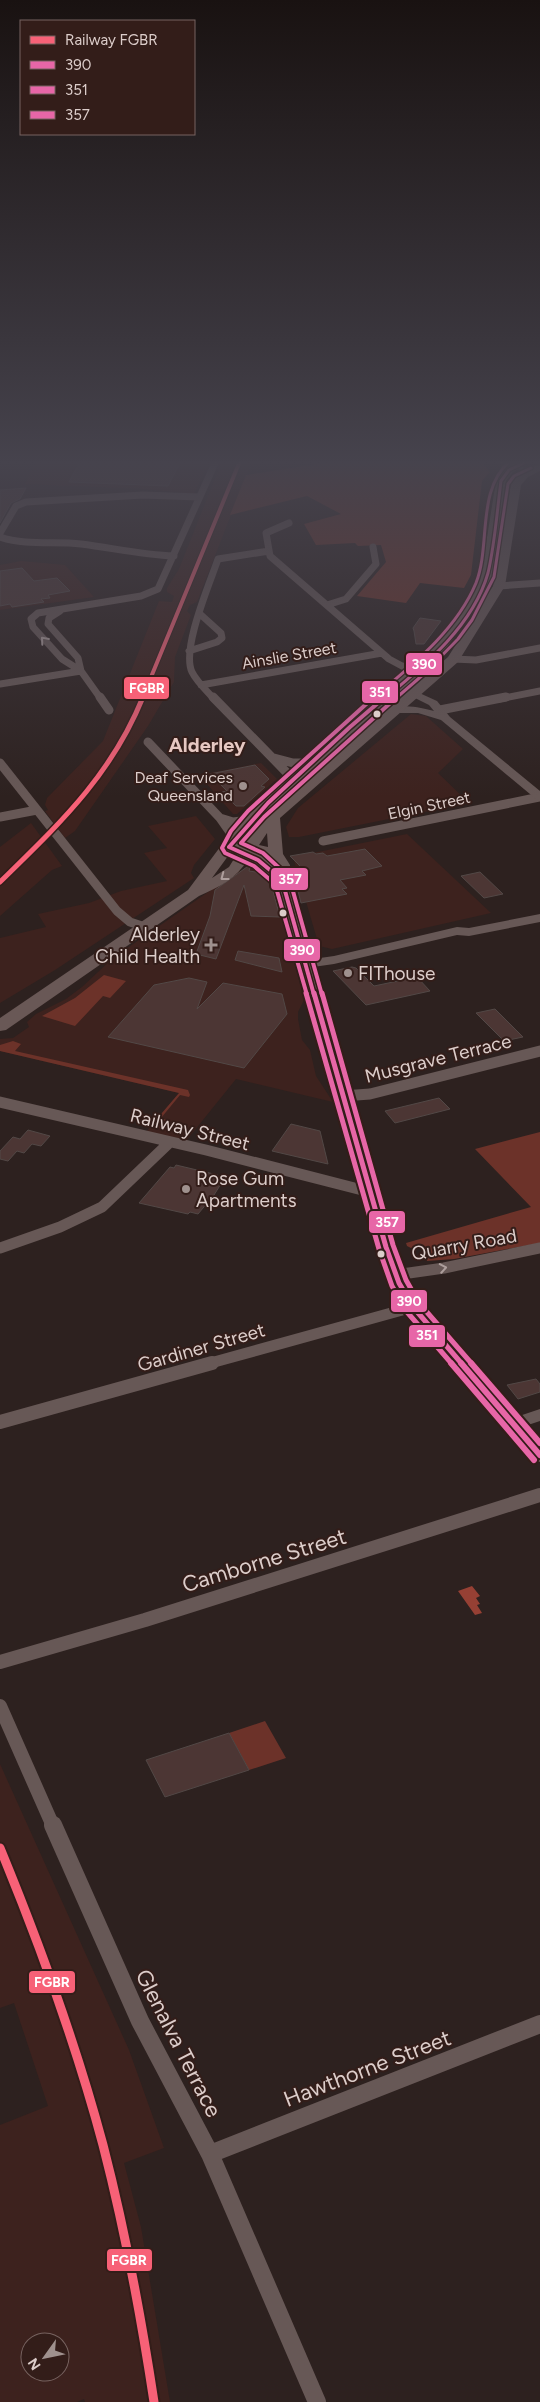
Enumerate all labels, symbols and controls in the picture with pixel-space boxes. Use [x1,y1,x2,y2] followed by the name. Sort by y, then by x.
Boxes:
[20,20,195,135] legend
[65,31,158,49] text: Railway FGBR
[65,56,91,74] text: 390
[65,81,88,99] text: 351
[65,106,90,124] text: 357
[41,636,50,645] one-way arrow
[240,638,338,673] street label: Ainslie Street
[405,652,443,676] line badge: 390
[412,656,436,673] text: 390
[123,676,170,700] line badge: FGBR
[129,680,165,697] text: FGBR
[361,680,399,704] line badge: 351
[369,684,391,701] text: 351
[372,709,382,719] unlabelled marker
[169,733,246,757] district label: Alderley
[134,768,233,805] place label: Deaf Services Queensland
[237,780,249,792] marker: Deaf Services Queensland
[386,787,472,823] street label: Elgin Street
[270,867,309,891] line badge: 357
[220,871,230,880] one-way arrow
[278,871,302,888] text: 357
[278,908,288,918] unlabelled marker
[95,923,200,968] place label: Alderley Child Health
[204,938,218,952] marker: Alderley Child Health
[283,938,321,962] line badge: 390
[290,942,314,959] text: 390
[358,962,435,985] place label: FIThouse
[342,967,354,979] marker: FIThouse
[362,1029,514,1088] street label: Musgrave Terrace
[128,1104,252,1155] street label: Railway Street
[196,1167,297,1212] place label: Rose Gum Apartments
[180,1183,192,1195] marker: Rose Gum Apartments
[368,1210,406,1234] line badge: 357
[375,1214,399,1231] text: 357
[410,1224,518,1265] street label: Quarry Road
[376,1249,386,1259] unlabelled marker
[440,1263,448,1274] one-way arrow
[390,1289,428,1313] line badge: 390
[397,1293,421,1310] text: 390
[135,1318,267,1377] street label: Gardiner Street
[408,1324,446,1348] line badge: 351
[416,1327,438,1344] text: 351
[179,1523,349,1598] street label: Camborne Street
[130,1965,227,2122] street label: Glenalva Terrace
[28,1970,76,1994] line badge: FGBR
[34,1974,70,1991] text: FGBR
[280,2024,455,2113] street label: Hawthorne Street
[106,2248,153,2272] line badge: FGBR
[111,2252,147,2269] text: FGBR
[20,2332,70,2382] north arrow
[24,2355,45,2373] text: N

